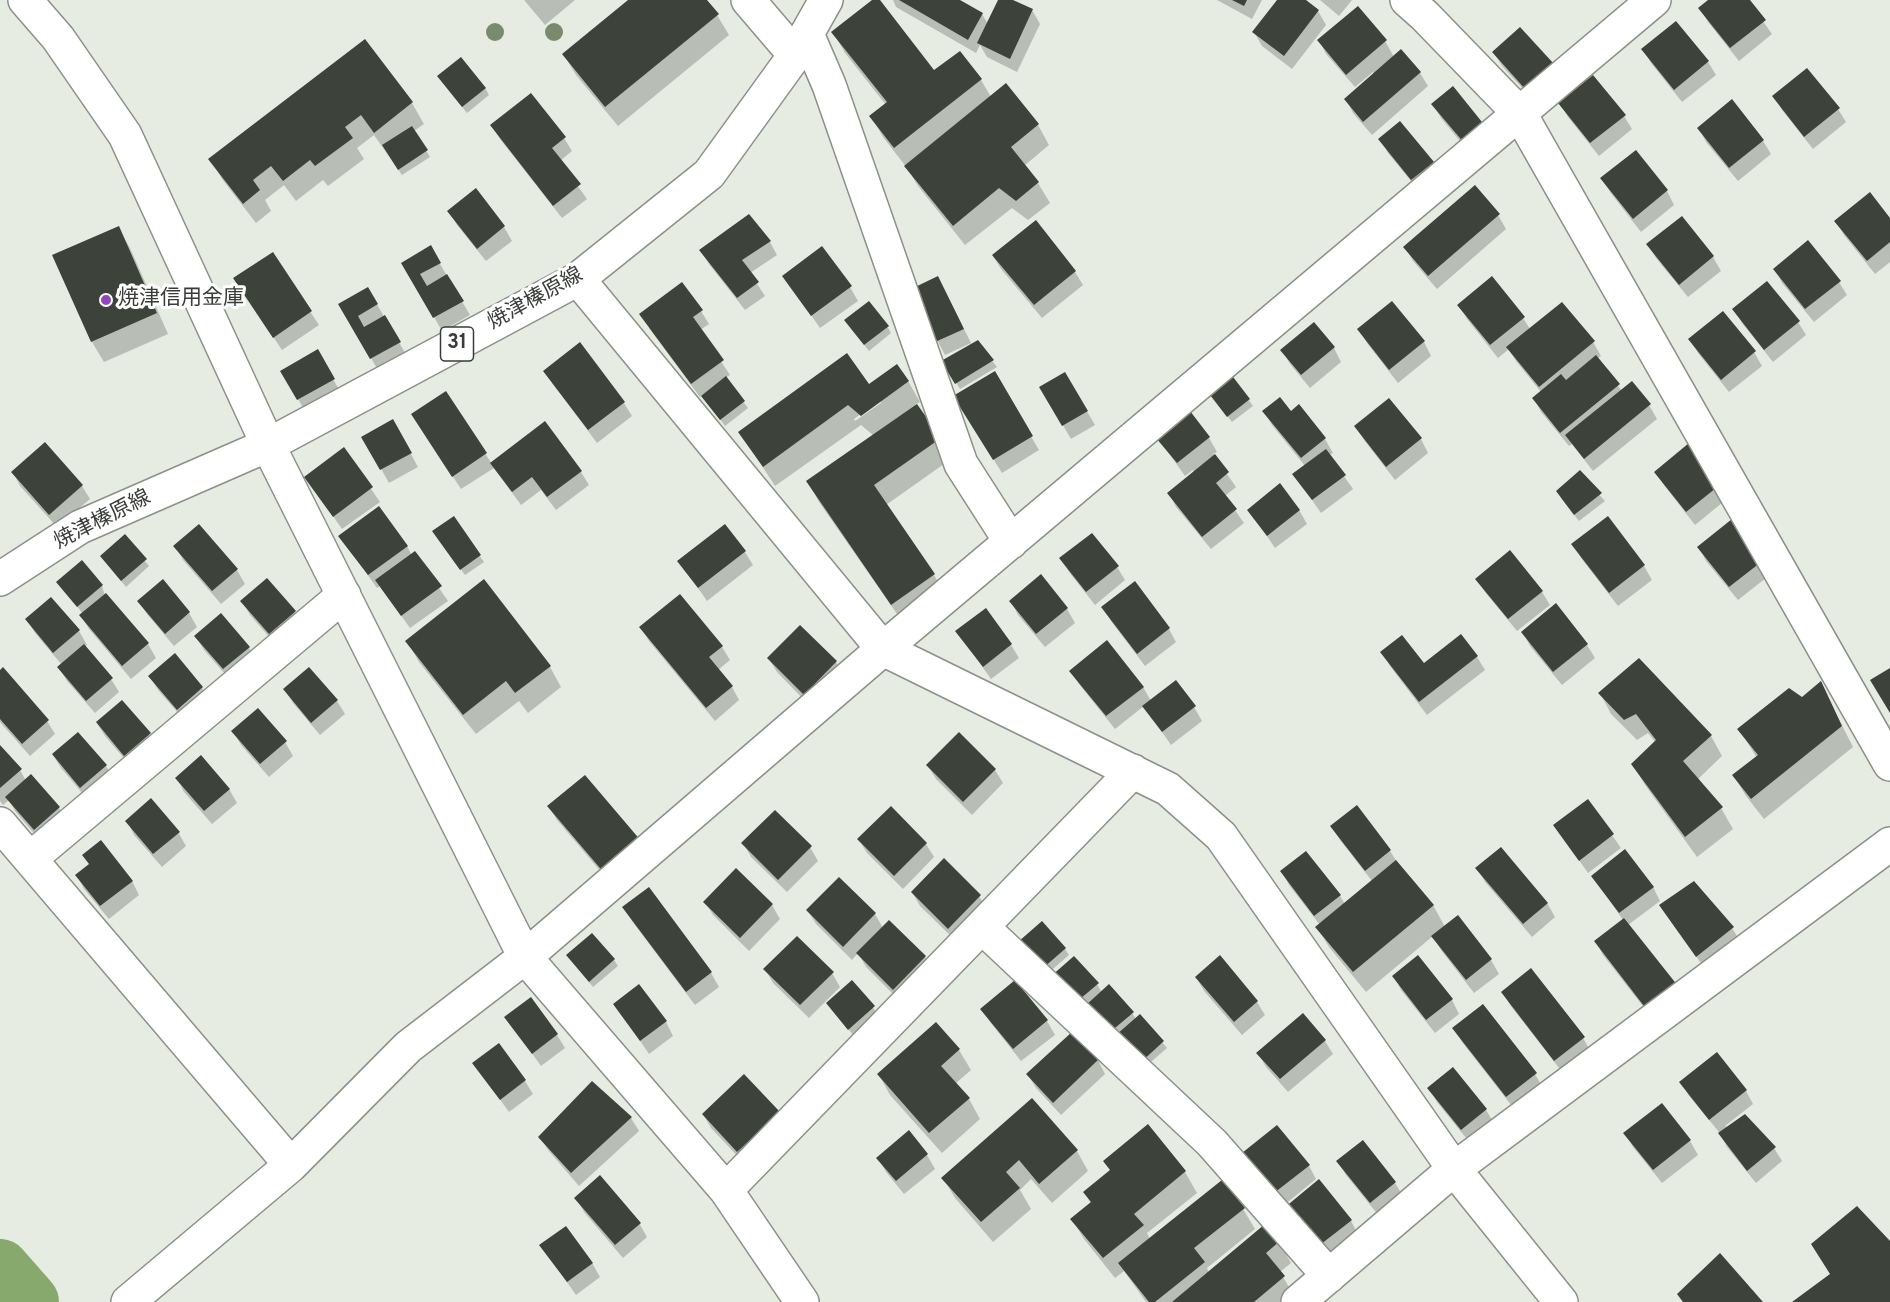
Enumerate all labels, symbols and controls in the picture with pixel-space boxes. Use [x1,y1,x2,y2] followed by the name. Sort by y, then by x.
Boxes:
[484,264,588,336] street label: 焼津榛原線
[118,287,244,313] place label: 焼津信用金庫
[99,293,113,307] marker: 焼津信用金庫
[440,327,474,361] road number: 31
[51,486,155,556] street label: 焼津榛原線

